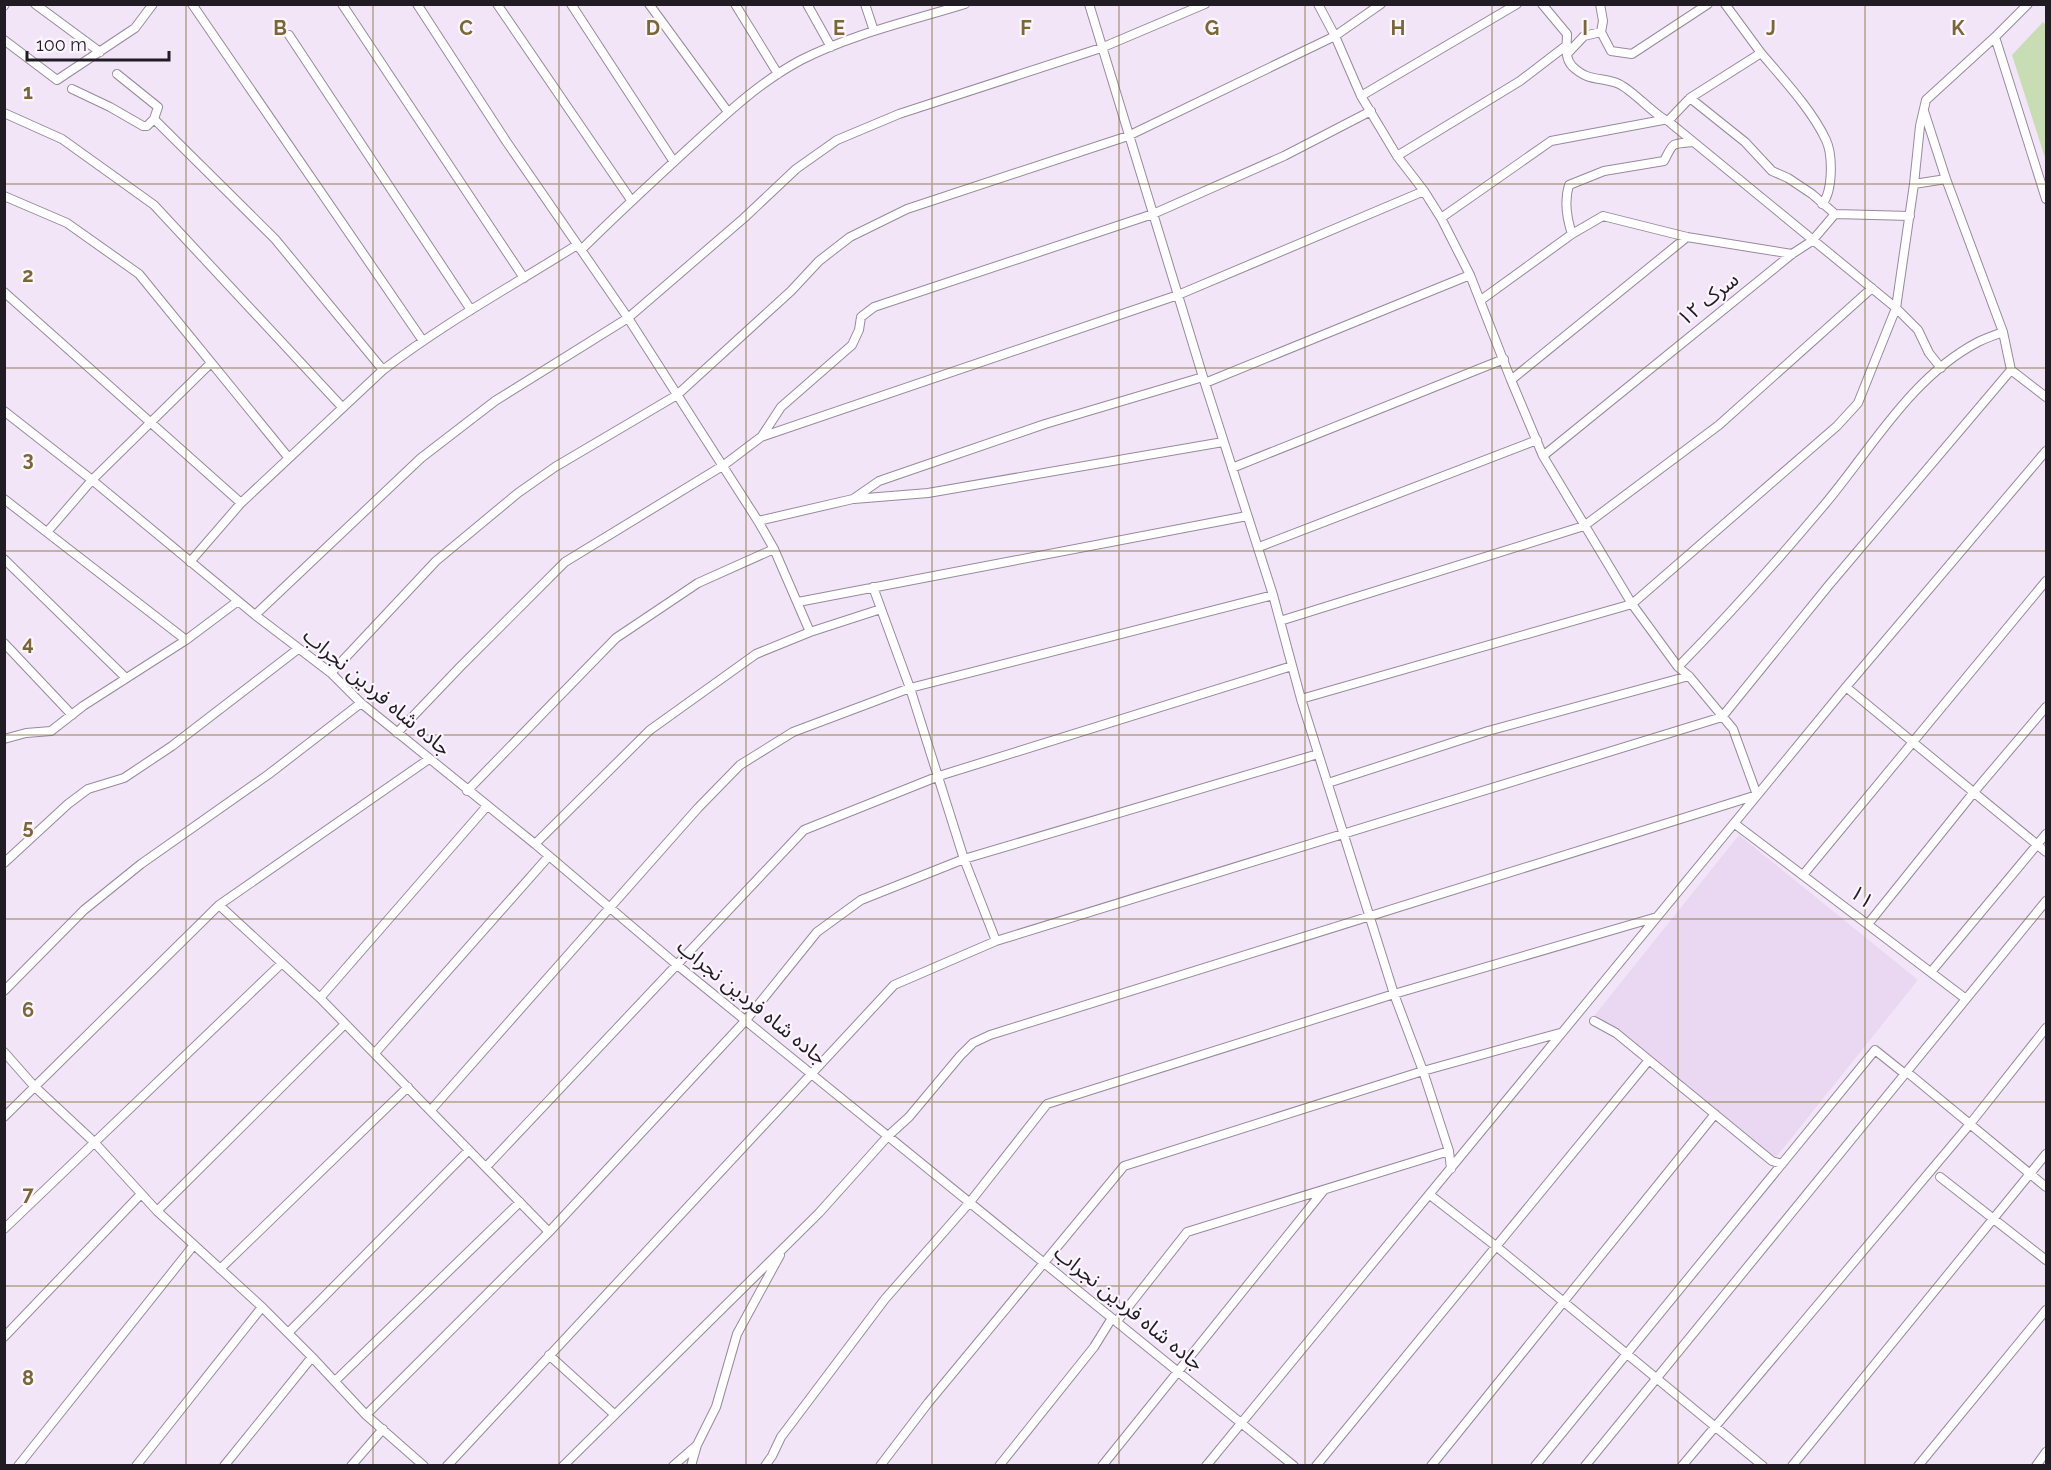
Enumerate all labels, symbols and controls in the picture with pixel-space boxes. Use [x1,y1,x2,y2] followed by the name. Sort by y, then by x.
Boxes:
[273,16,287,40] text: B
[459,16,473,40] text: C
[646,16,660,40] text: D
[833,16,845,40] text: E
[1020,16,1032,40] text: F
[1205,16,1219,40] text: G
[1391,16,1405,40] text: H
[1582,16,1588,40] text: I
[1766,16,1776,40] text: J
[1951,16,1965,40] text: K
[27,24,170,62] scale bar
[36,34,87,55] text: 100 m
[23,80,33,104] text: 1
[22,263,34,287] text: 2
[1672,266,1743,331] street label: سرک ۱۲
[22,447,34,471] text: 3
[298,622,456,761] street label: جاده شاه فردین نجراب
[22,631,34,655] text: 4
[22,815,34,839] text: 5
[1845,879,1879,914] street label: ۱۱
[672,934,832,1070] street label: جاده شاه فردین نجراب
[22,998,34,1022] text: 6
[22,1182,34,1206] text: 7
[1049,1240,1209,1376] street label: جاده شاه فردین نجراب
[22,1366,34,1390] text: 8

